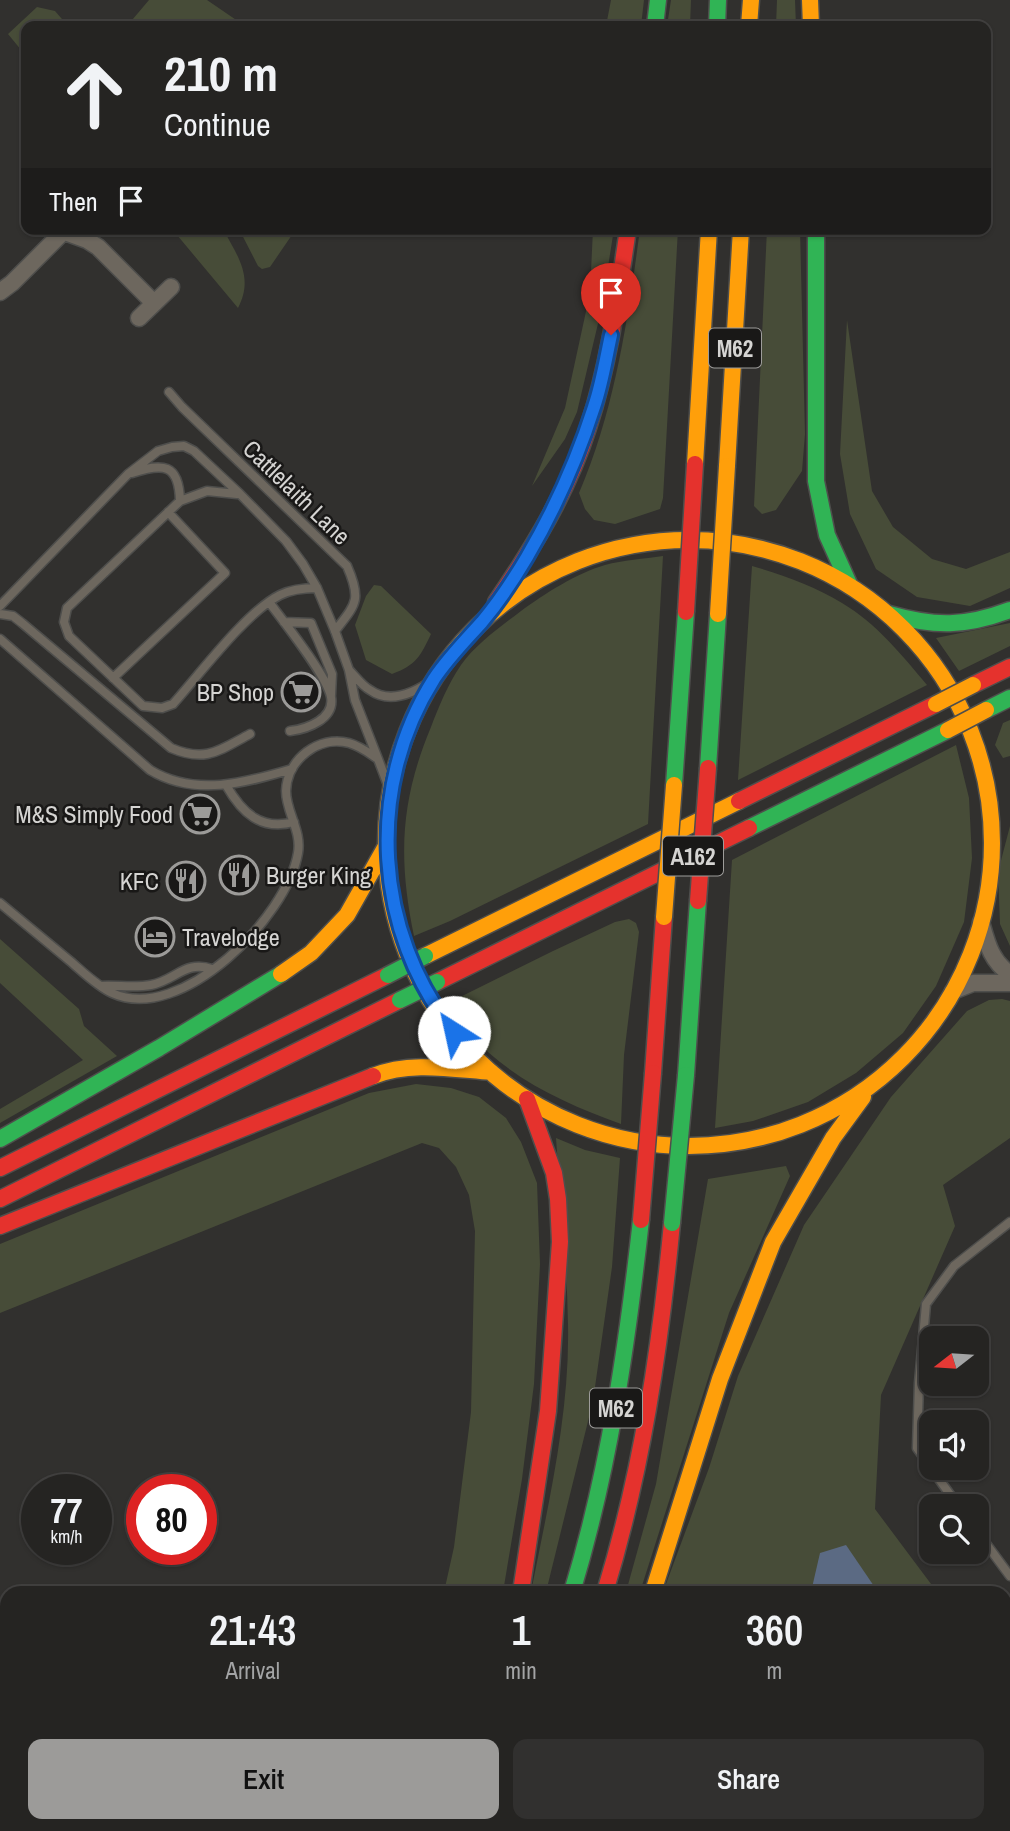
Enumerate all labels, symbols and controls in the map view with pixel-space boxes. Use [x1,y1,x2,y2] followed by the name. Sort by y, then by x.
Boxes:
[164,40,278,106] text: 210 m
[49,49,140,140] icon: ahead
[164,103,271,146] text: Continue
[112,182,150,220] icon: arrive
[49,184,98,219] text: Then
[581,263,641,335] pin
[592,274,630,312] icon: arrive
[709,328,761,368] road number: M62
[236,433,358,551] street label: Cattlelaith Lane
[280,671,322,713] supermarket icon: BP Shop
[197,676,274,708] place label: BP Shop
[179,793,221,835] supermarket icon: M&S Simply Food
[15,798,173,830] place label: M&S Simply Food
[663,836,723,876] road number: A162
[218,854,260,896] restaurant icon: Burger King
[266,859,371,891] place label: Burger King
[165,860,207,902] restaurant icon: KFC
[120,865,159,897] place label: KFC
[134,916,176,958] hotel icon: Travelodge
[182,921,280,953] place label: Travelodge
[417,995,491,1069] position arrow
[919,1326,989,1396] north arrow
[919,1326,989,1564] map controls
[590,1388,642,1428] road number: M62
[919,1410,989,1480] button: sound
[126,1474,217,1565] speed limit sign: 80
[51,1487,82,1534] text: 77
[919,1494,989,1564] button: search
[51,1524,83,1549] text: km/h
[209,1602,296,1658] text: 21:43
[511,1602,531,1658] text: 1
[746,1602,803,1658] text: 360
[225,1655,280,1686] text: Arrival
[505,1655,537,1686] text: min
[767,1655,782,1686] text: m
[28,1739,499,1819] button: Exit
[513,1739,984,1819] button: Share

